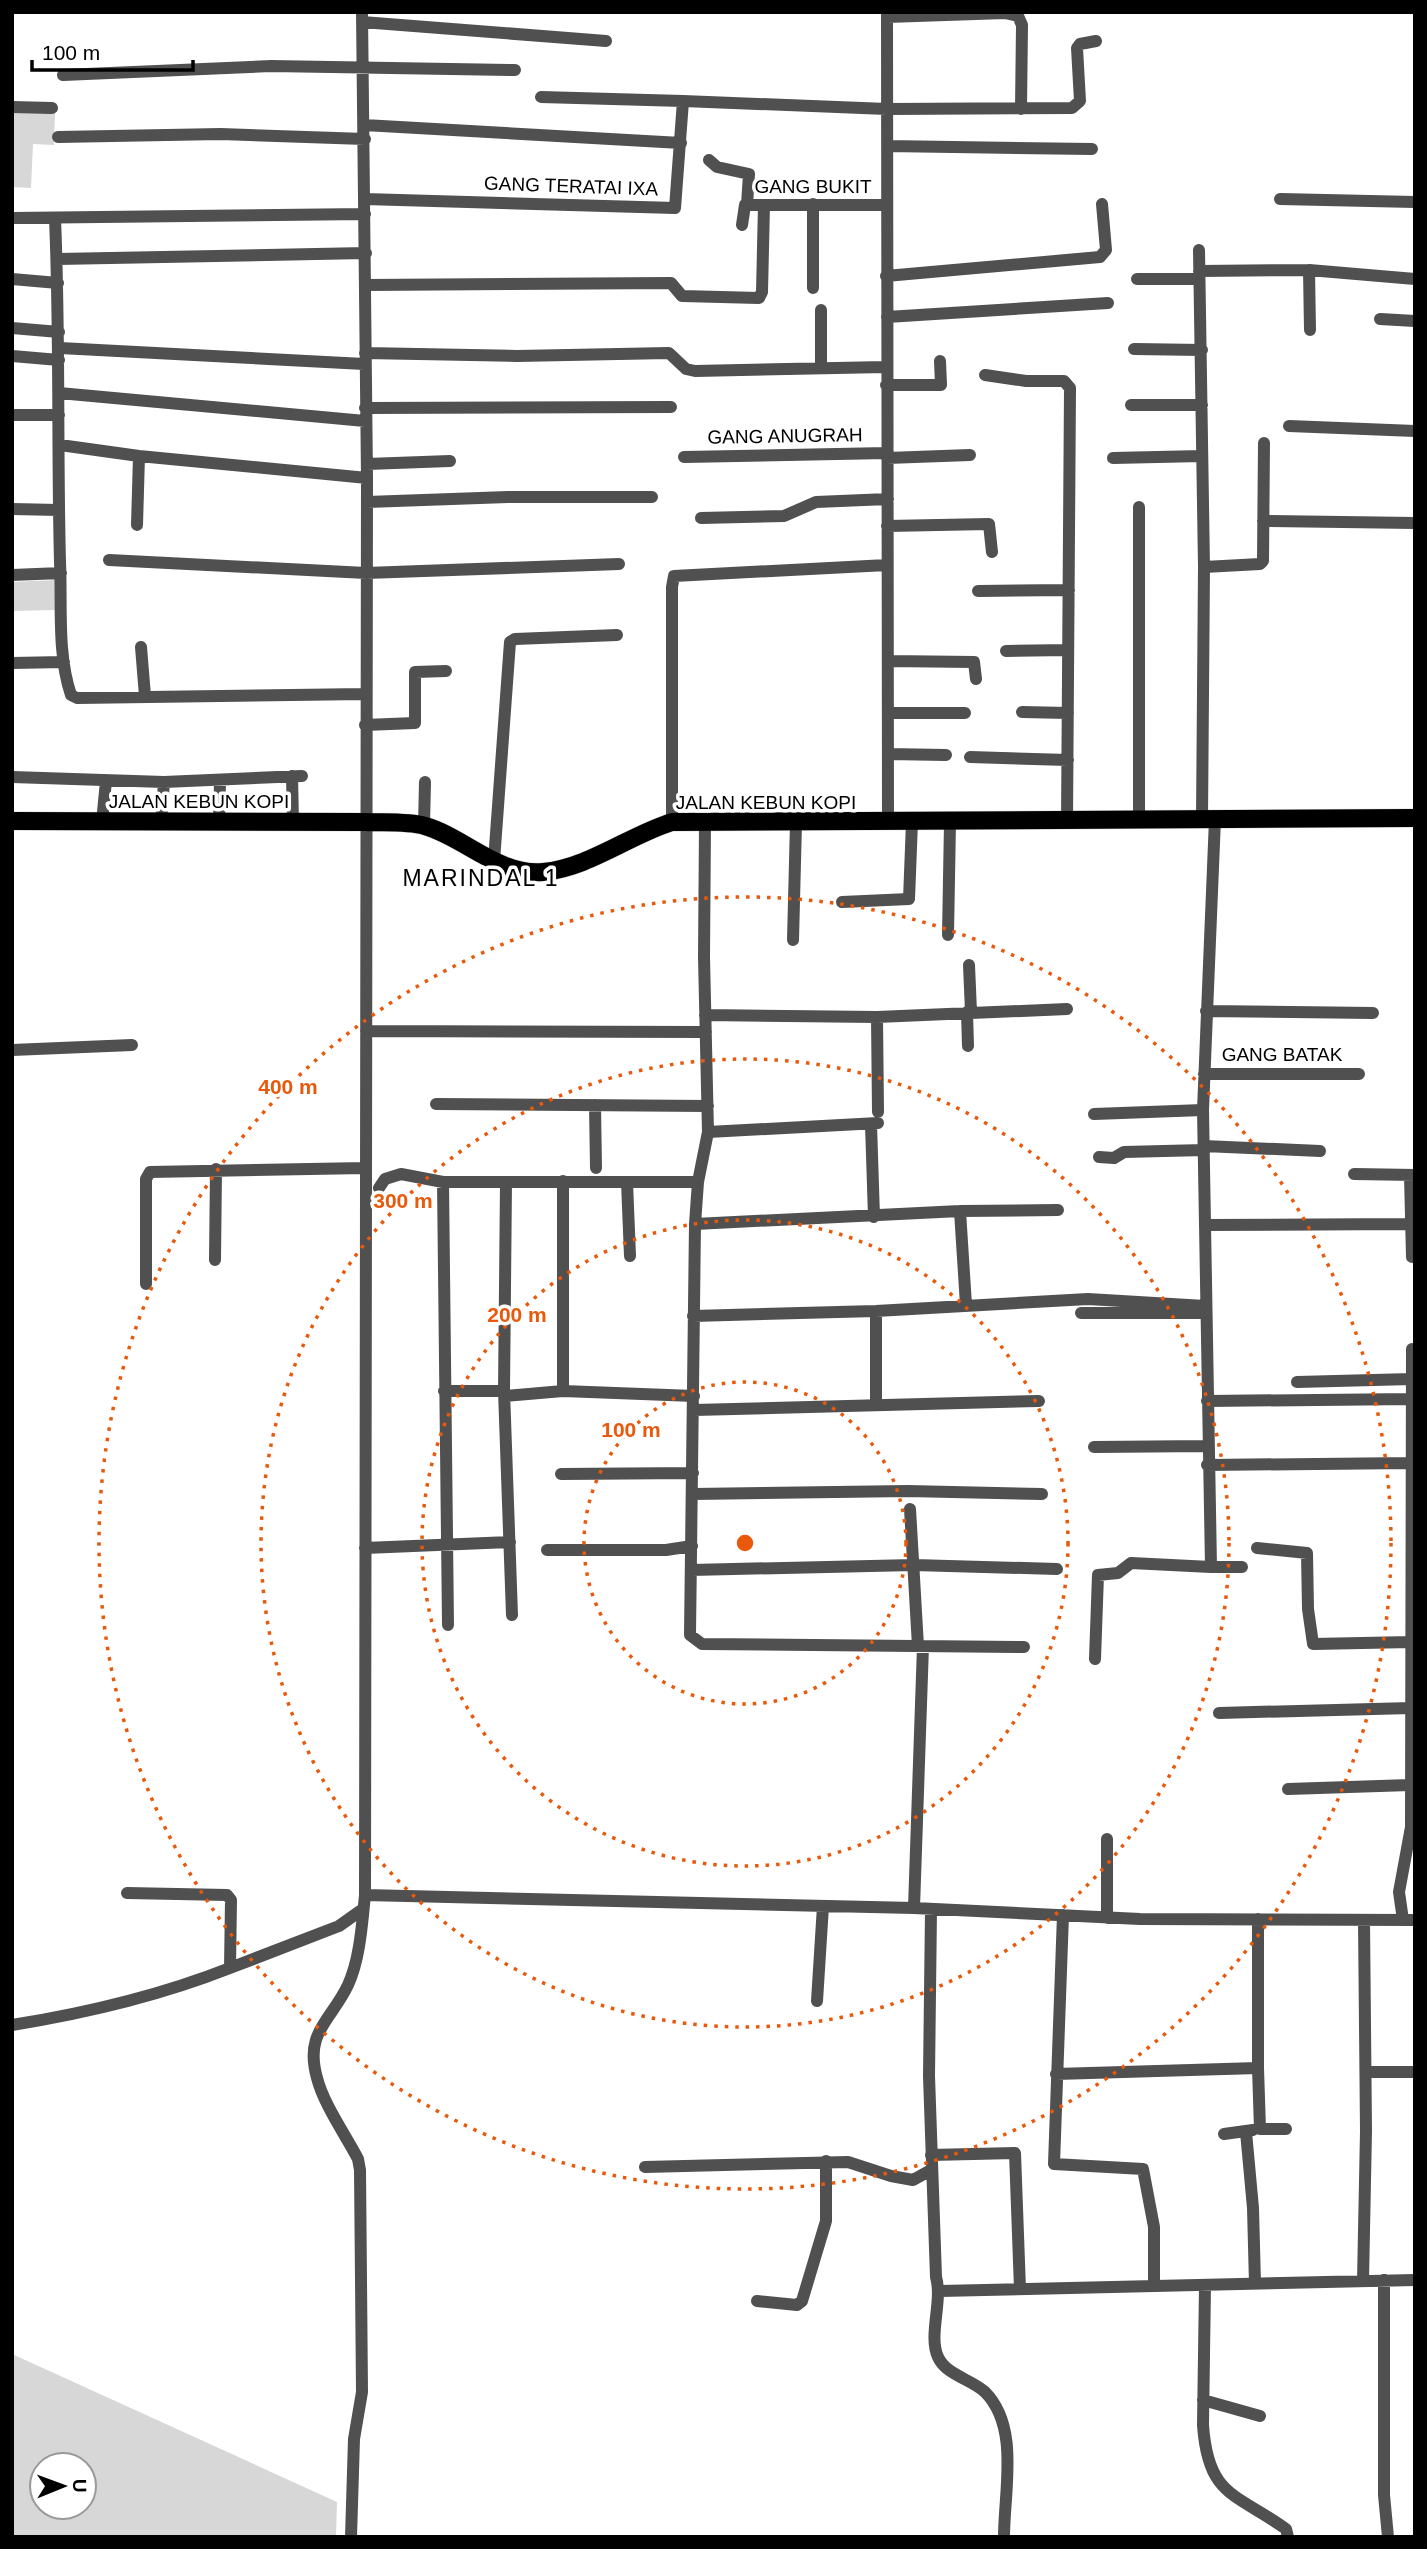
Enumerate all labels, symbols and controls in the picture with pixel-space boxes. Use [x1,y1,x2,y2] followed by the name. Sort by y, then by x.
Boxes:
[32,28,192,72] scale bar
[42,41,100,64] text: 100 m
[484,172,659,200] street label: GANG TERATAI IXA
[754,176,872,197] street label: GANG BUKIT
[707,424,863,448] street label: GANG ANUGRAH
[109,791,289,812] street label: JALAN KEBUN KOPI
[676,792,856,813] street label: JALAN KEBUN KOPI
[402,865,560,891] district label: MARINDAL 1
[1222,1044,1343,1065] street label: GANG BATAK
[258,1075,318,1098] text: 400 m
[373,1189,433,1212] text: 300 m
[487,1303,547,1326] text: 200 m
[601,1418,661,1441] text: 100 m
[733,1531,757,1555] centre of rings
[28,2451,98,2521] north arrow
[69,2479,90,2493] text: U

